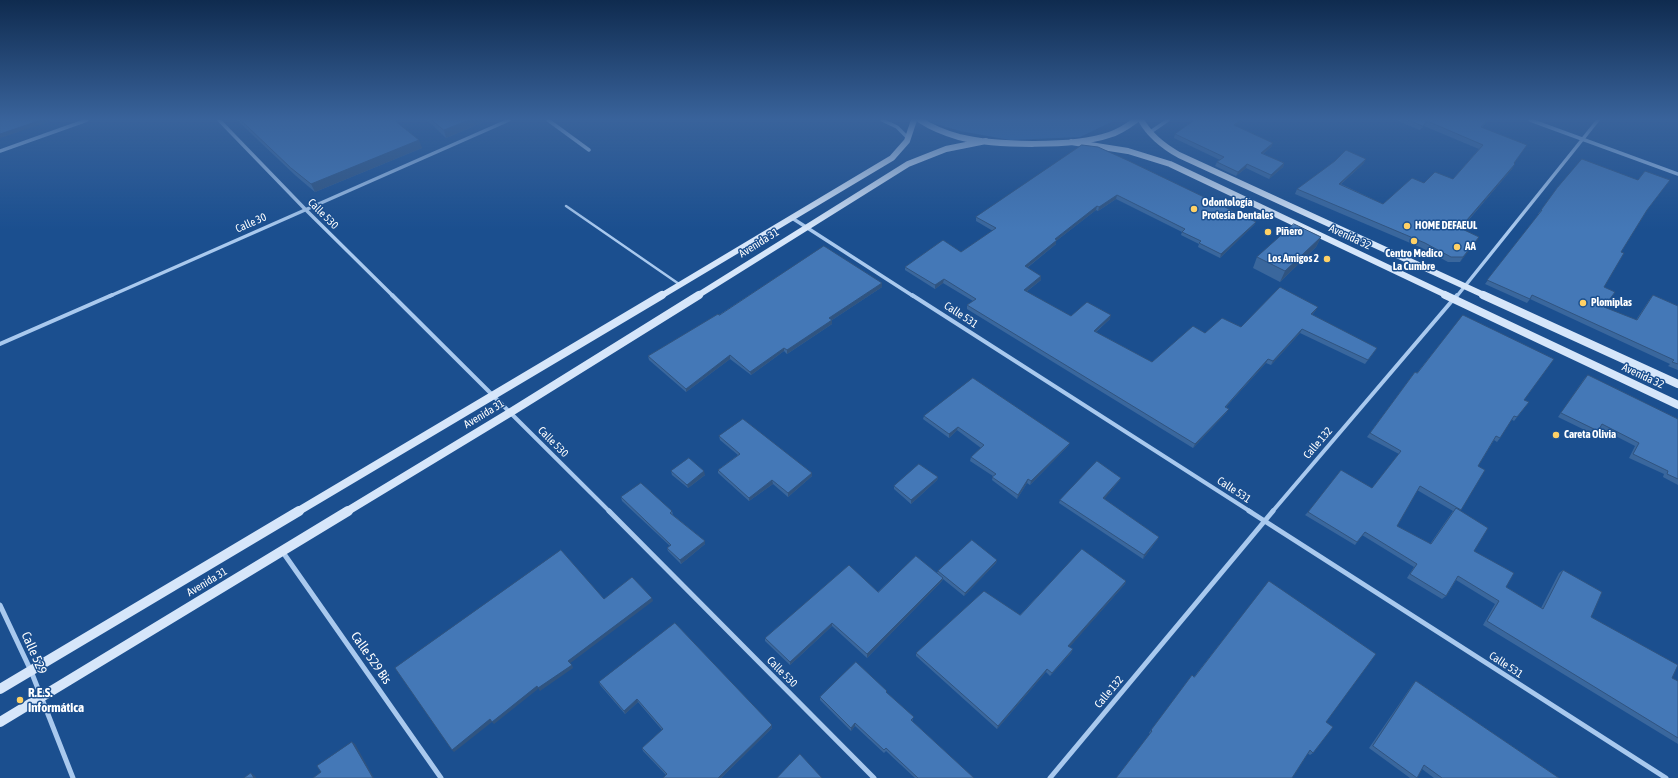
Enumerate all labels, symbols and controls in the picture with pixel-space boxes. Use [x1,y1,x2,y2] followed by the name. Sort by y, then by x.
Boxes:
[305,196,341,232] street label: Calle 530
[1202,196,1273,222] place label: Odontología Protesia Dentales
[1189,204,1199,214] marker: Odontología Protesia Dentales
[233,210,269,236] street label: Calle 30
[1415,219,1477,233] place label: HOME DEFAEUL
[1402,221,1412,231] marker: HOME DEFAEUL
[1327,222,1373,252] street label: Avenida 32
[1276,225,1303,239] place label: Piñero
[736,226,782,260] street label: Avenida 31
[1263,227,1273,237] marker: Piñero
[1409,236,1419,246] marker: Centro Medico La Cumbre
[1465,240,1476,254] place label: AA
[1452,242,1462,252] marker: AA
[1385,247,1443,273] place label: Centro Medico La Cumbre
[1268,252,1319,266] place label: Los Amigos 2
[1322,254,1332,264] marker: Los Amigos 2
[1591,296,1632,310] place label: Plomiplas
[1578,298,1588,308] marker: Plomiplas
[942,299,980,331] street label: Calle 531
[1620,361,1666,391] street label: Avenida 32
[461,397,507,431] street label: Avenida 31
[535,424,571,460] street label: Calle 530
[1301,424,1335,462] street label: Calle 132
[1564,428,1616,442] place label: Careta Olivia
[1551,430,1561,440] marker: Careta Olivia
[1215,474,1253,506] street label: Calle 531
[184,565,230,599] street label: Avenida 31
[18,629,50,677] street label: Calle 529
[347,629,395,687] street label: Calle 529 Bis
[1487,649,1525,681] street label: Calle 531
[764,654,800,690] street label: Calle 530
[1092,673,1126,711] street label: Calle 132
[28,685,84,716] place label: R.E.S. Informática
[15,695,25,705] marker: R.E.S. Informática

